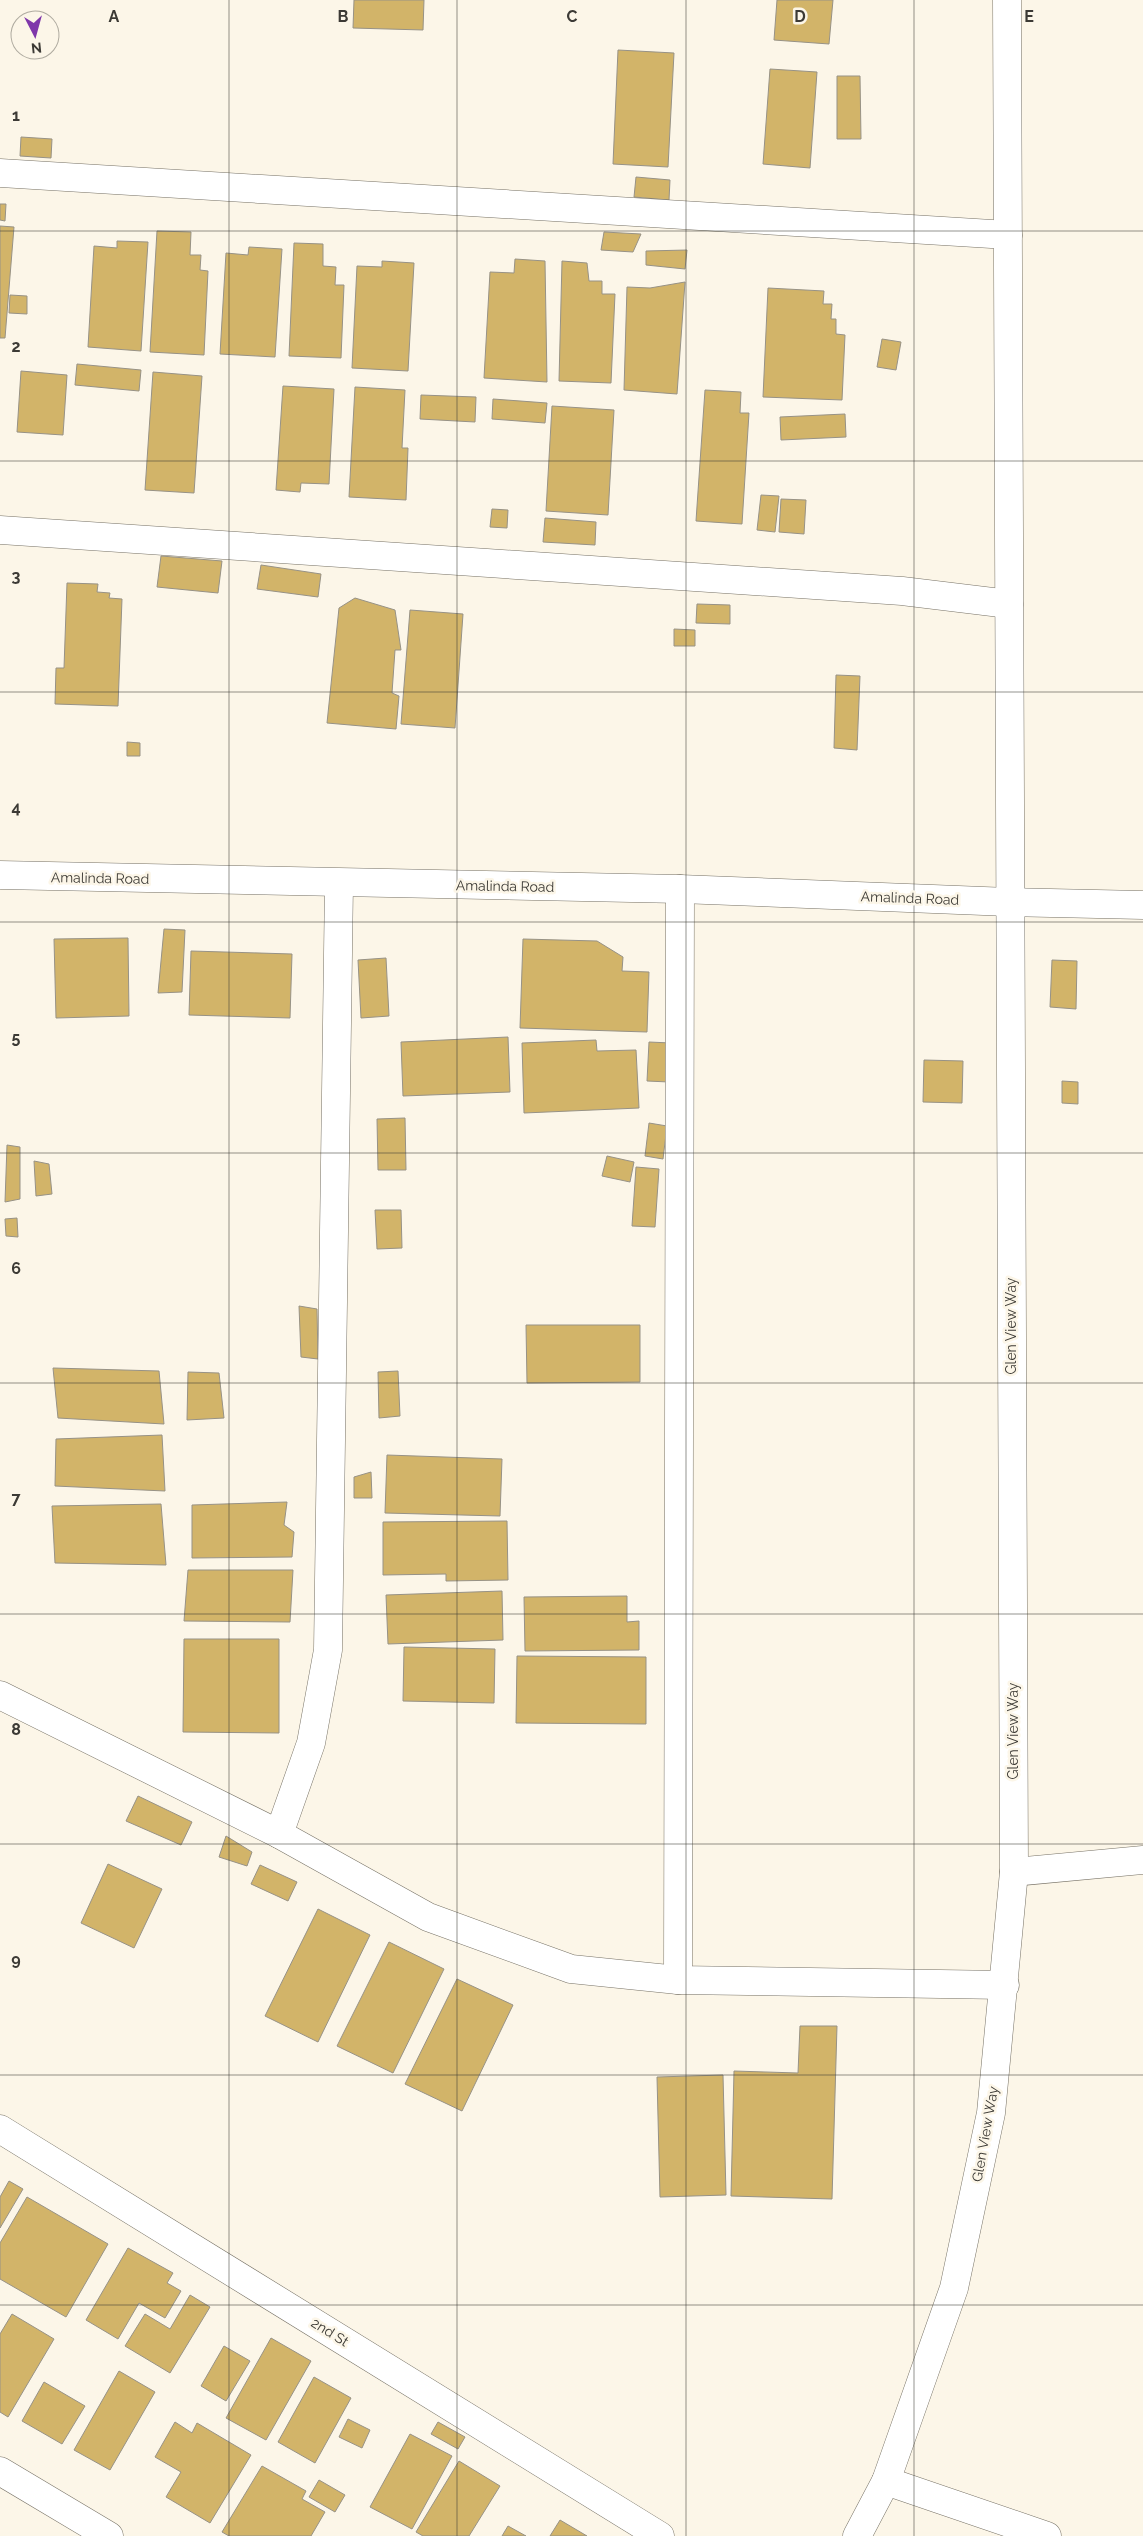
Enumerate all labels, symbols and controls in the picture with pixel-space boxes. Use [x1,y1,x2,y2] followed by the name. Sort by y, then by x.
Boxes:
[109,7,120,26] text: A
[338,7,349,26] text: B
[567,7,578,26] text: C
[794,7,806,26] text: D
[1024,7,1034,26] text: E
[10,10,60,60] north arrow
[30,39,43,56] text: N
[12,106,20,125] text: 1
[11,337,21,356] text: 2
[12,567,21,586] text: 3
[11,798,21,817] text: 4
[51,869,149,887] street label: Amalinda Road
[456,877,554,895] street label: Amalinda Road
[861,888,959,908] street label: Amalinda Road
[12,1028,21,1047] text: 5
[11,1259,21,1278] text: 6
[1003,1277,1019,1374] street label: Glen View Way
[12,1489,21,1508] text: 7
[1005,1682,1021,1779] street label: Glen View Way
[11,1720,21,1739] text: 8
[11,1950,21,1969] text: 9
[969,2085,1001,2183] street label: Glen View Way
[308,2314,352,2350] street label: 2nd St

